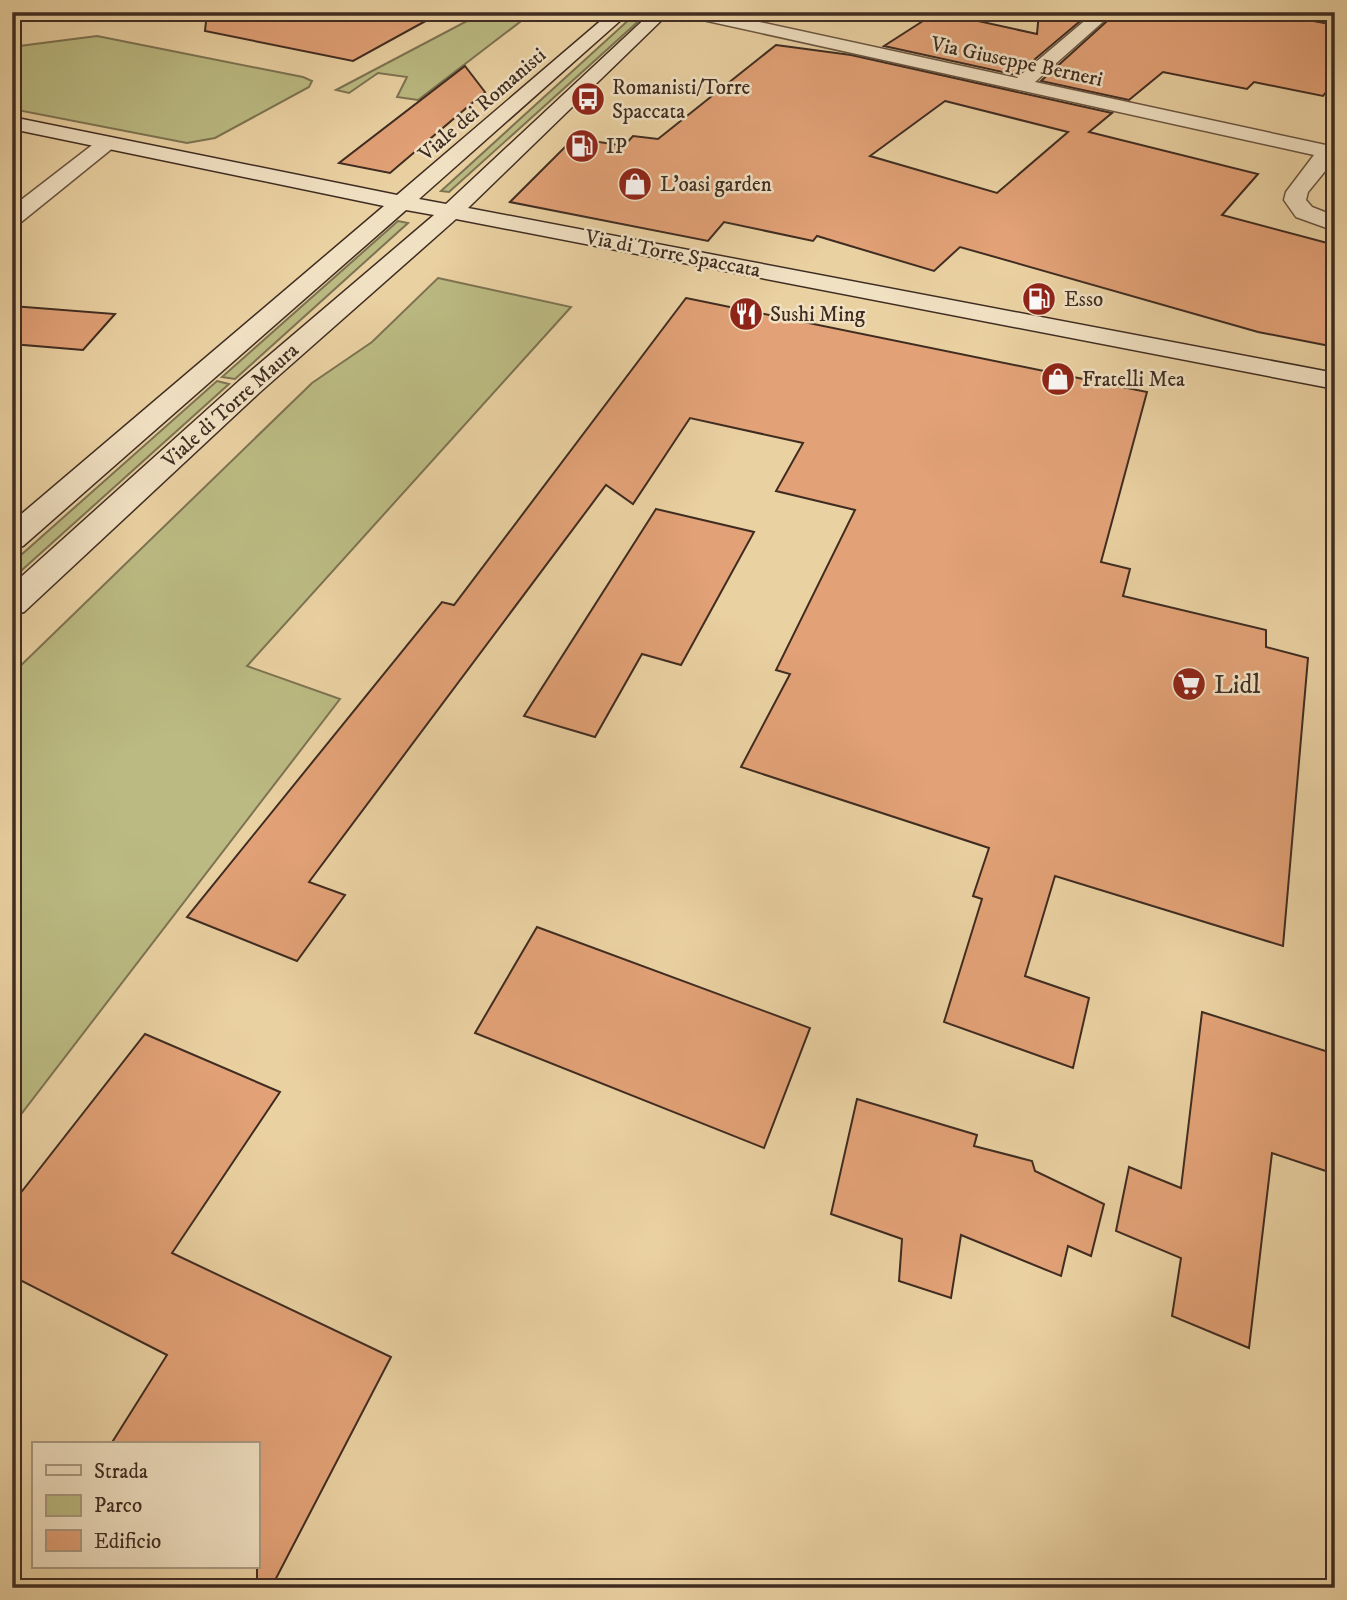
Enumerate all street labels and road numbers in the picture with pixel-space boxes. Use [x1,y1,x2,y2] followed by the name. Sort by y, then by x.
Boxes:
[928,31,1105,93] street label: Via Giuseppe Berneri
[413,42,552,168] street label: Viale dei Romanisti
[582,224,763,284] street label: Via di Torre Spaccata
[156,338,304,475] street label: Viale di Torre Maura

